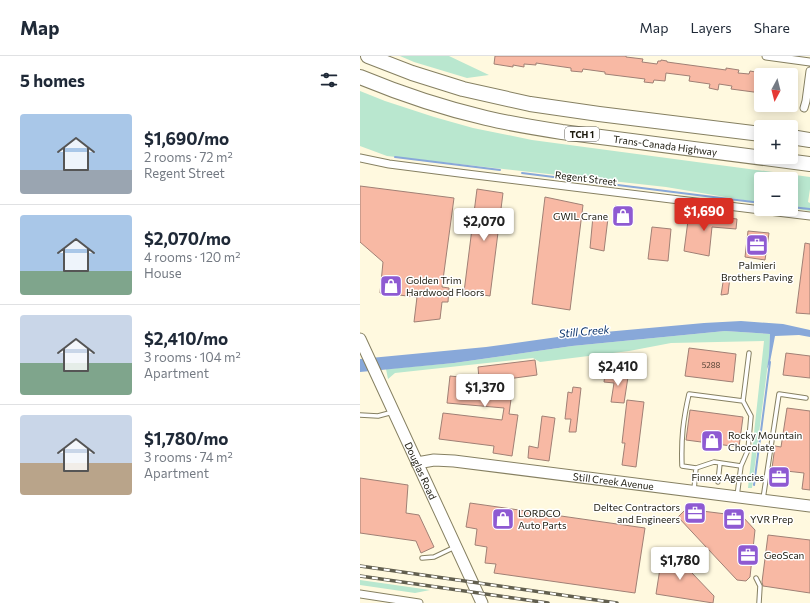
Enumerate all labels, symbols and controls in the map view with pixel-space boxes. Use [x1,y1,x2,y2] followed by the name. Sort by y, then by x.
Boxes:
[20,16,59,39] text: Map
[640,19,668,36] text: Map
[690,19,732,36] text: Layers
[754,19,790,36] text: Share
[754,68,798,112] north arrow
[754,68,798,216] map controls
[318,69,340,91] icon: filters
[20,70,85,91] text: 5 homes
[754,120,798,164] button: +
[565,127,599,141] road number: TCH 1
[144,128,229,149] text: $1,690/mo
[52,130,100,178] icon: home
[613,133,718,158] street label: Trans-Canada Highway
[144,149,233,165] text: 2 rooms · 72 m²
[144,165,225,181] text: Regent Street
[554,168,618,188] street label: Regent Street
[754,172,798,216] button: −
[671,198,737,232] pin: $1,690
[610,203,636,229] shop icon: GWIL Crane
[684,203,724,219] text: $1,690
[451,208,517,242] pin: $2,070
[553,210,608,222] place label: GWIL Crane
[463,213,505,229] text: $2,070
[144,228,231,249] text: $2,070/mo
[52,231,100,279] icon: home
[744,232,770,258] office icon: Palmieri Brothers Paving
[144,249,240,265] text: 4 rooms · 120 m²
[721,259,793,283] place label: Palmieri Brothers Paving
[144,265,182,281] text: House
[378,273,404,299] shop icon: Golden Trim Hardwood Floors
[406,274,485,298] place label: Golden Trim Hardwood Floors
[558,322,611,340] water label: Still Creek
[144,328,228,349] text: $2,410/mo
[52,331,100,379] icon: home
[144,349,241,365] text: 3 rooms · 104 m²
[585,353,651,387] pin: $2,410
[598,358,638,374] text: $2,410
[702,360,720,370] house number: 5288
[144,365,209,381] text: Apartment
[452,374,518,408] pin: $1,370
[465,379,505,395] text: $1,370
[144,428,228,449] text: $1,780/mo
[699,428,725,454] shop icon: Rocky Mountain Chocolate
[728,429,802,453] place label: Rocky Mountain Chocolate
[52,431,100,479] icon: home
[402,440,439,501] street label: Douglas Road
[144,449,233,465] text: 3 rooms · 74 m²
[766,464,792,490] office icon: Finnex Agencies
[144,465,209,481] text: Apartment
[572,470,655,492] street label: Still Creek Avenue
[691,471,764,483] place label: Finnex Agencies
[682,500,708,526] office icon: Deltec Contractors and Engineers
[594,501,680,525] place label: Deltec Contractors and Engineers
[490,506,516,532] shop icon: LORDCO Auto Parts
[721,506,747,532] office icon: YVR Prep
[518,507,567,531] place label: LORDCO Auto Parts
[750,513,793,525] place label: YVR Prep
[735,542,761,568] office icon: GeoScan
[647,547,713,581] pin: $1,780
[764,549,804,561] place label: GeoScan
[660,552,700,568] text: $1,780

